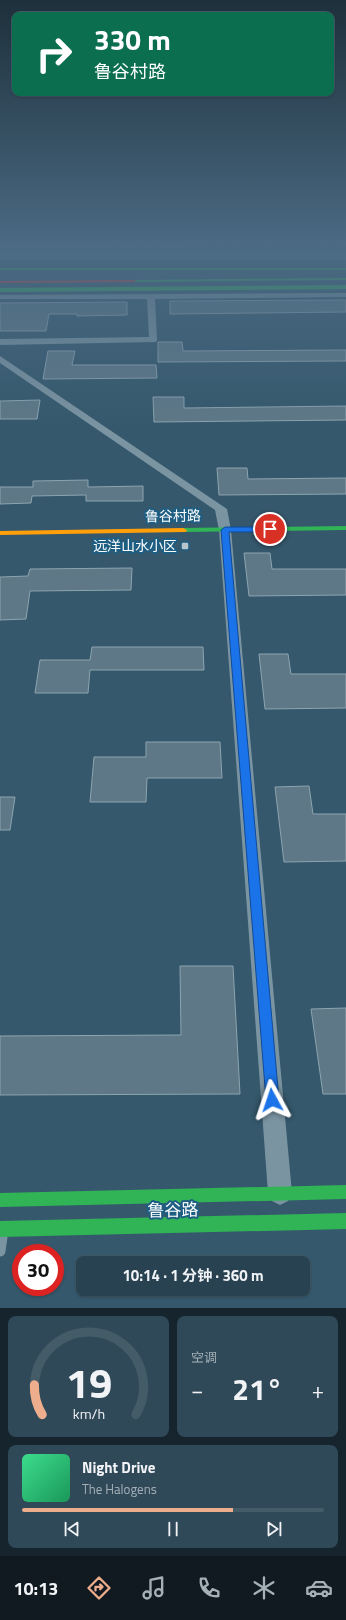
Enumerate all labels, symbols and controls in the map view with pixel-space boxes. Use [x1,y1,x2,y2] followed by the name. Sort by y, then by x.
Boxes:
[94,18,171,61] text: 330 m
[28,28,80,80] icon: right
[94,58,166,85] text: 鲁谷村路
[145,505,201,526] street label: 鲁谷村路
[253,512,287,546] pin
[259,518,281,540] icon: arrive
[93,535,177,556] place label: 远洋山水小区
[180,541,190,551] marker: 远洋山水小区
[251,1079,293,1121] position arrow
[147,1197,199,1223] street label: 鲁谷路
[12,1244,64,1296] speed limit sign: 30
[122,1264,264,1287] text: 10:14 · 1 分钟 · 360 m
[191,1347,217,1367] text: 空调
[65,1350,112,1413] text: 19
[232,1366,283,1412] text: 21°
[191,1373,203,1407] text: −
[312,1373,324,1407] text: +
[72,1402,105,1424] text: km/h
[82,1456,155,1479] text: Night Drive
[82,1479,157,1499] text: The Halogens
[61,1518,83,1540] icon: previous
[162,1518,184,1540] icon: pause
[263,1518,285,1540] icon: next
[85,1574,113,1602] icon: directions
[140,1574,168,1602] icon: music
[195,1574,223,1602] icon: phone
[250,1574,278,1602] icon: climate
[305,1574,333,1602] icon: car
[13,1575,58,1602] text: 10:13

